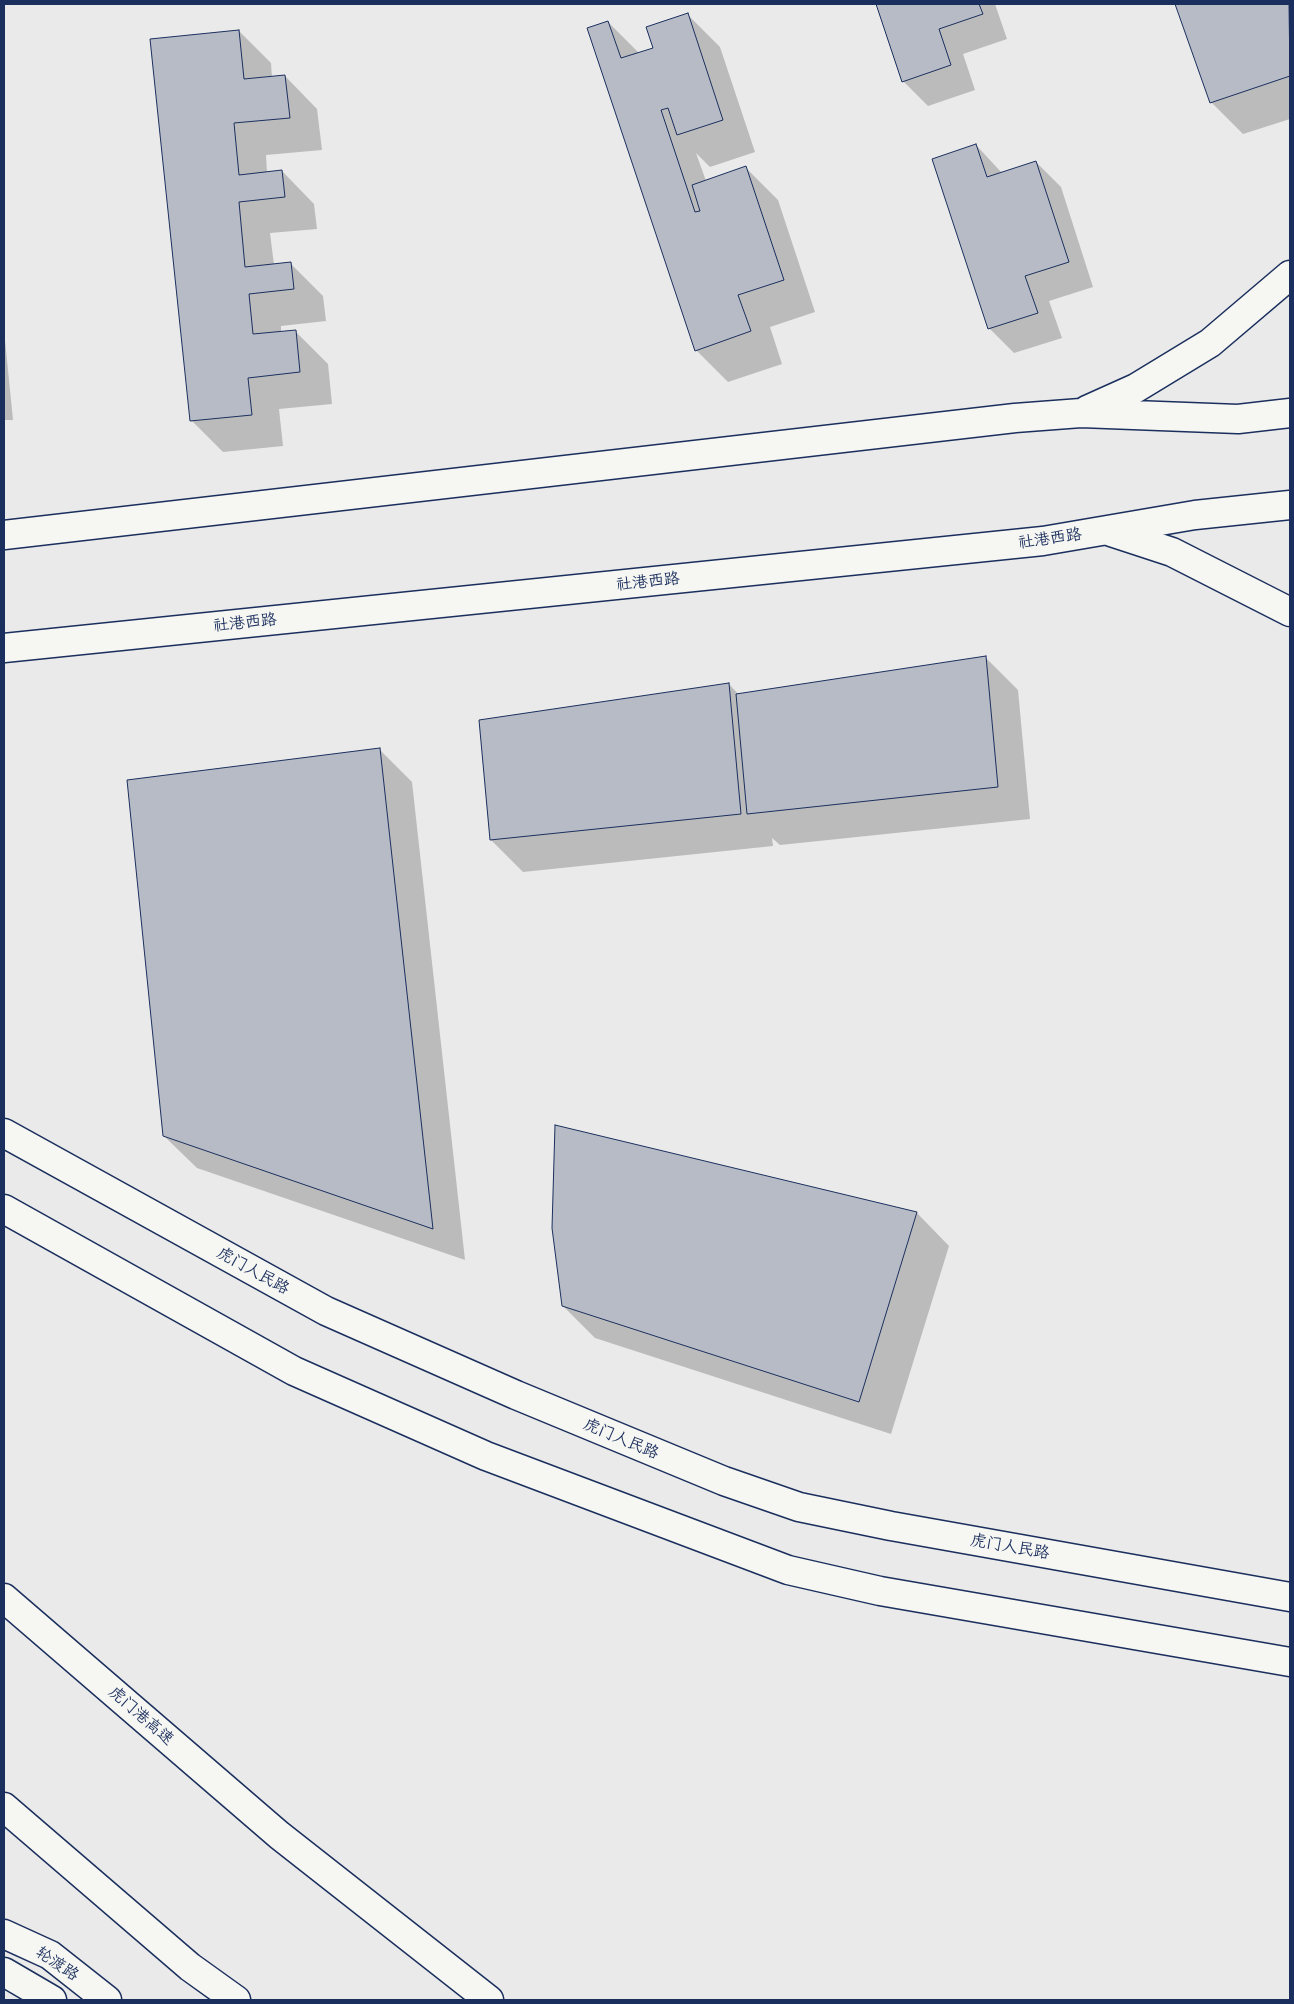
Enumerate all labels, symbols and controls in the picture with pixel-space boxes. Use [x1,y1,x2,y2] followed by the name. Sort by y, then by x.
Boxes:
[1017,525,1083,553] street label: 社港西路
[615,569,681,595] street label: 社港西路
[212,610,278,636] street label: 社港西路
[213,1243,293,1299] street label: 虎门人民路
[580,1415,662,1463] street label: 虎门人民路
[969,1531,1051,1563] street label: 虎门人民路
[105,1683,177,1749] street label: 虎门港高速
[32,1943,82,1985] street label: 轮渡路

